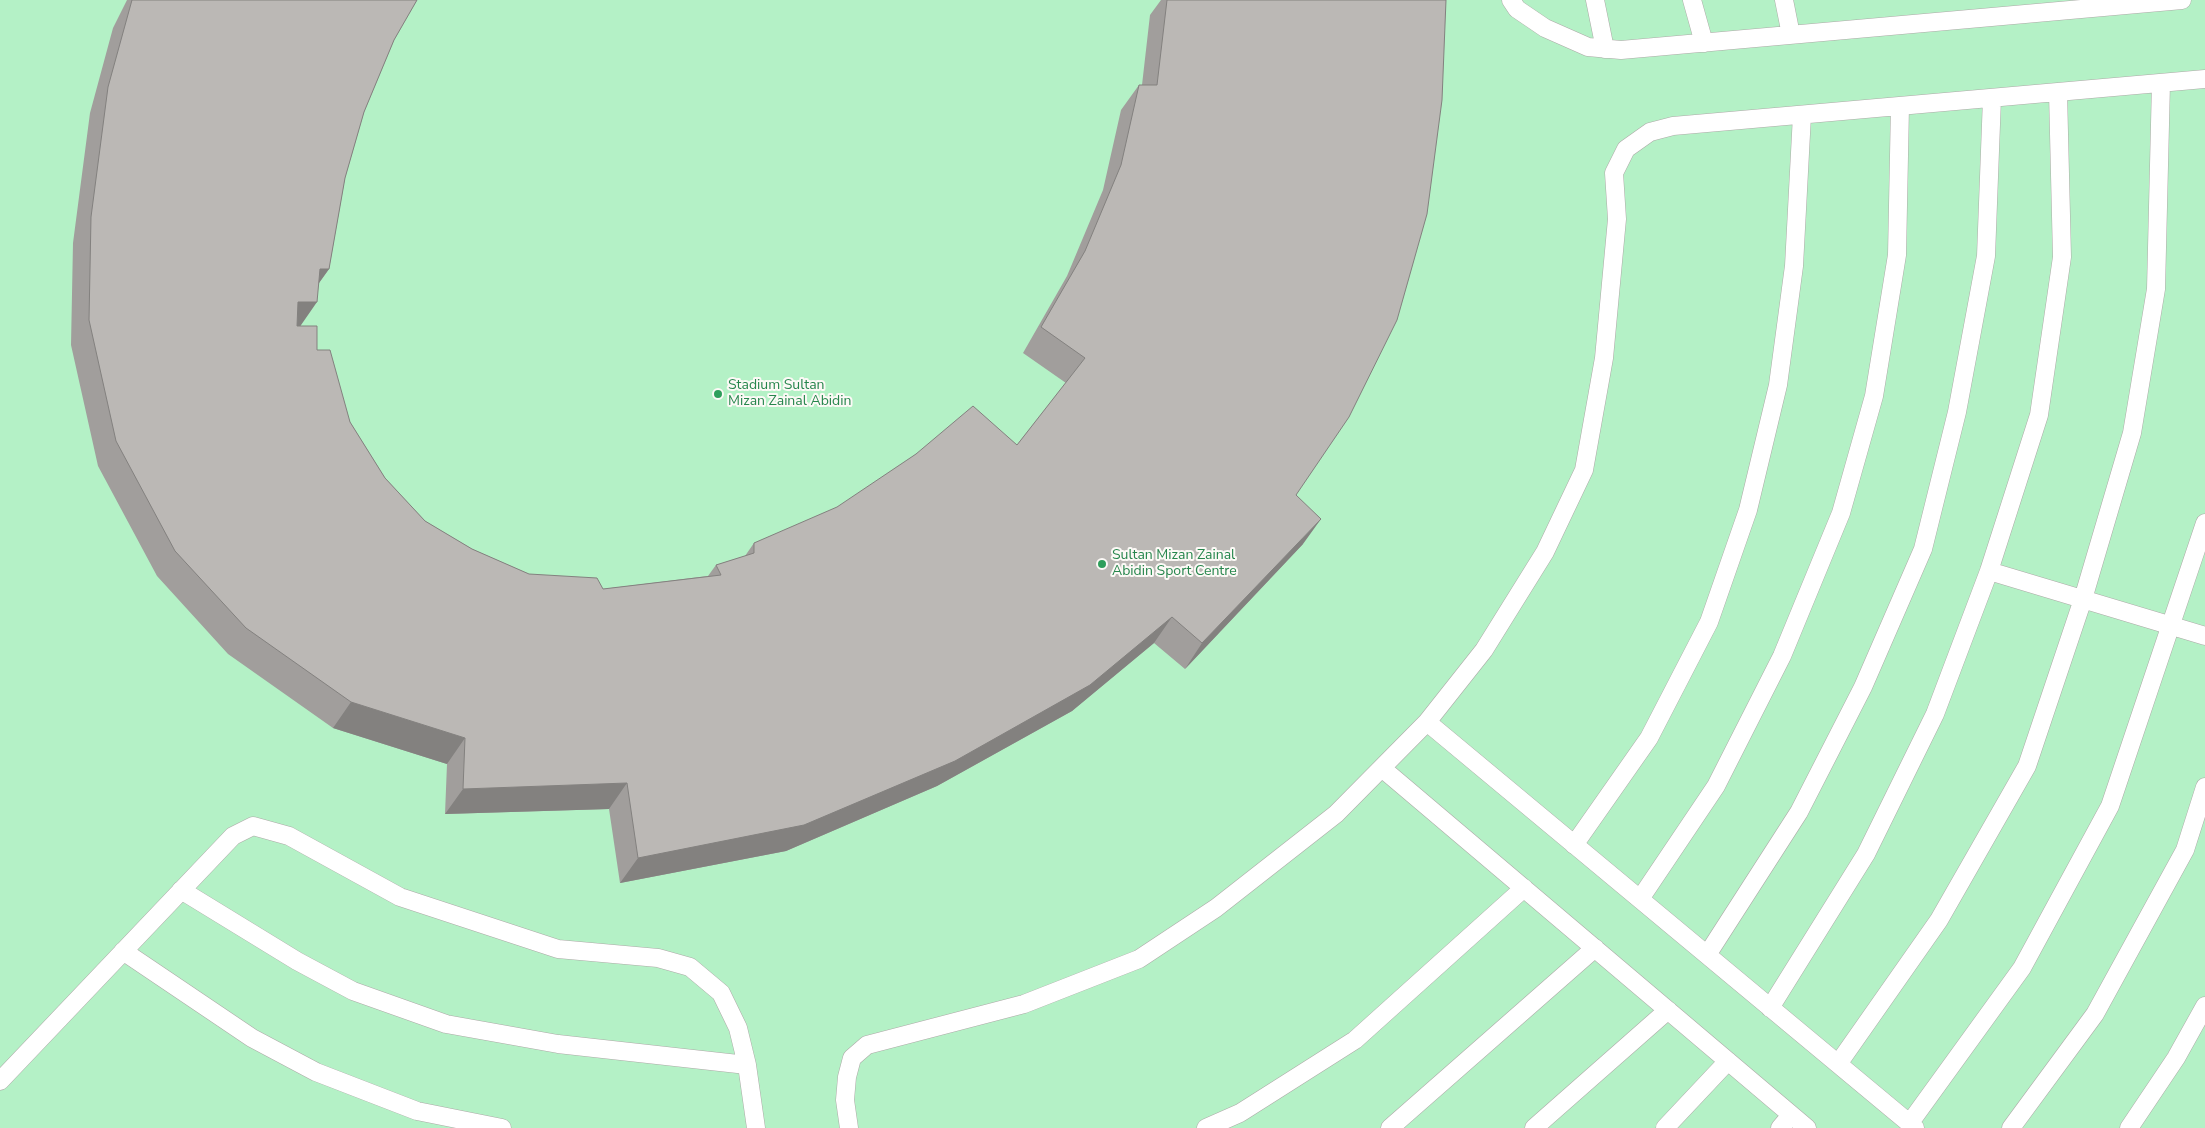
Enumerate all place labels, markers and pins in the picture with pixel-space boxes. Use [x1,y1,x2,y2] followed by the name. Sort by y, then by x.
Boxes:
[728,378,851,411] place label: Stadium Sultan Mizan Zainal Abidin
[712,388,724,400] marker: Stadium Sultan Mizan Zainal Abidin
[1112,548,1237,580] place label: Sultan Mizan Zainal Abidin Sport Centre
[1096,558,1108,570] marker: Sultan Mizan Zainal Abidin Sport Centre

